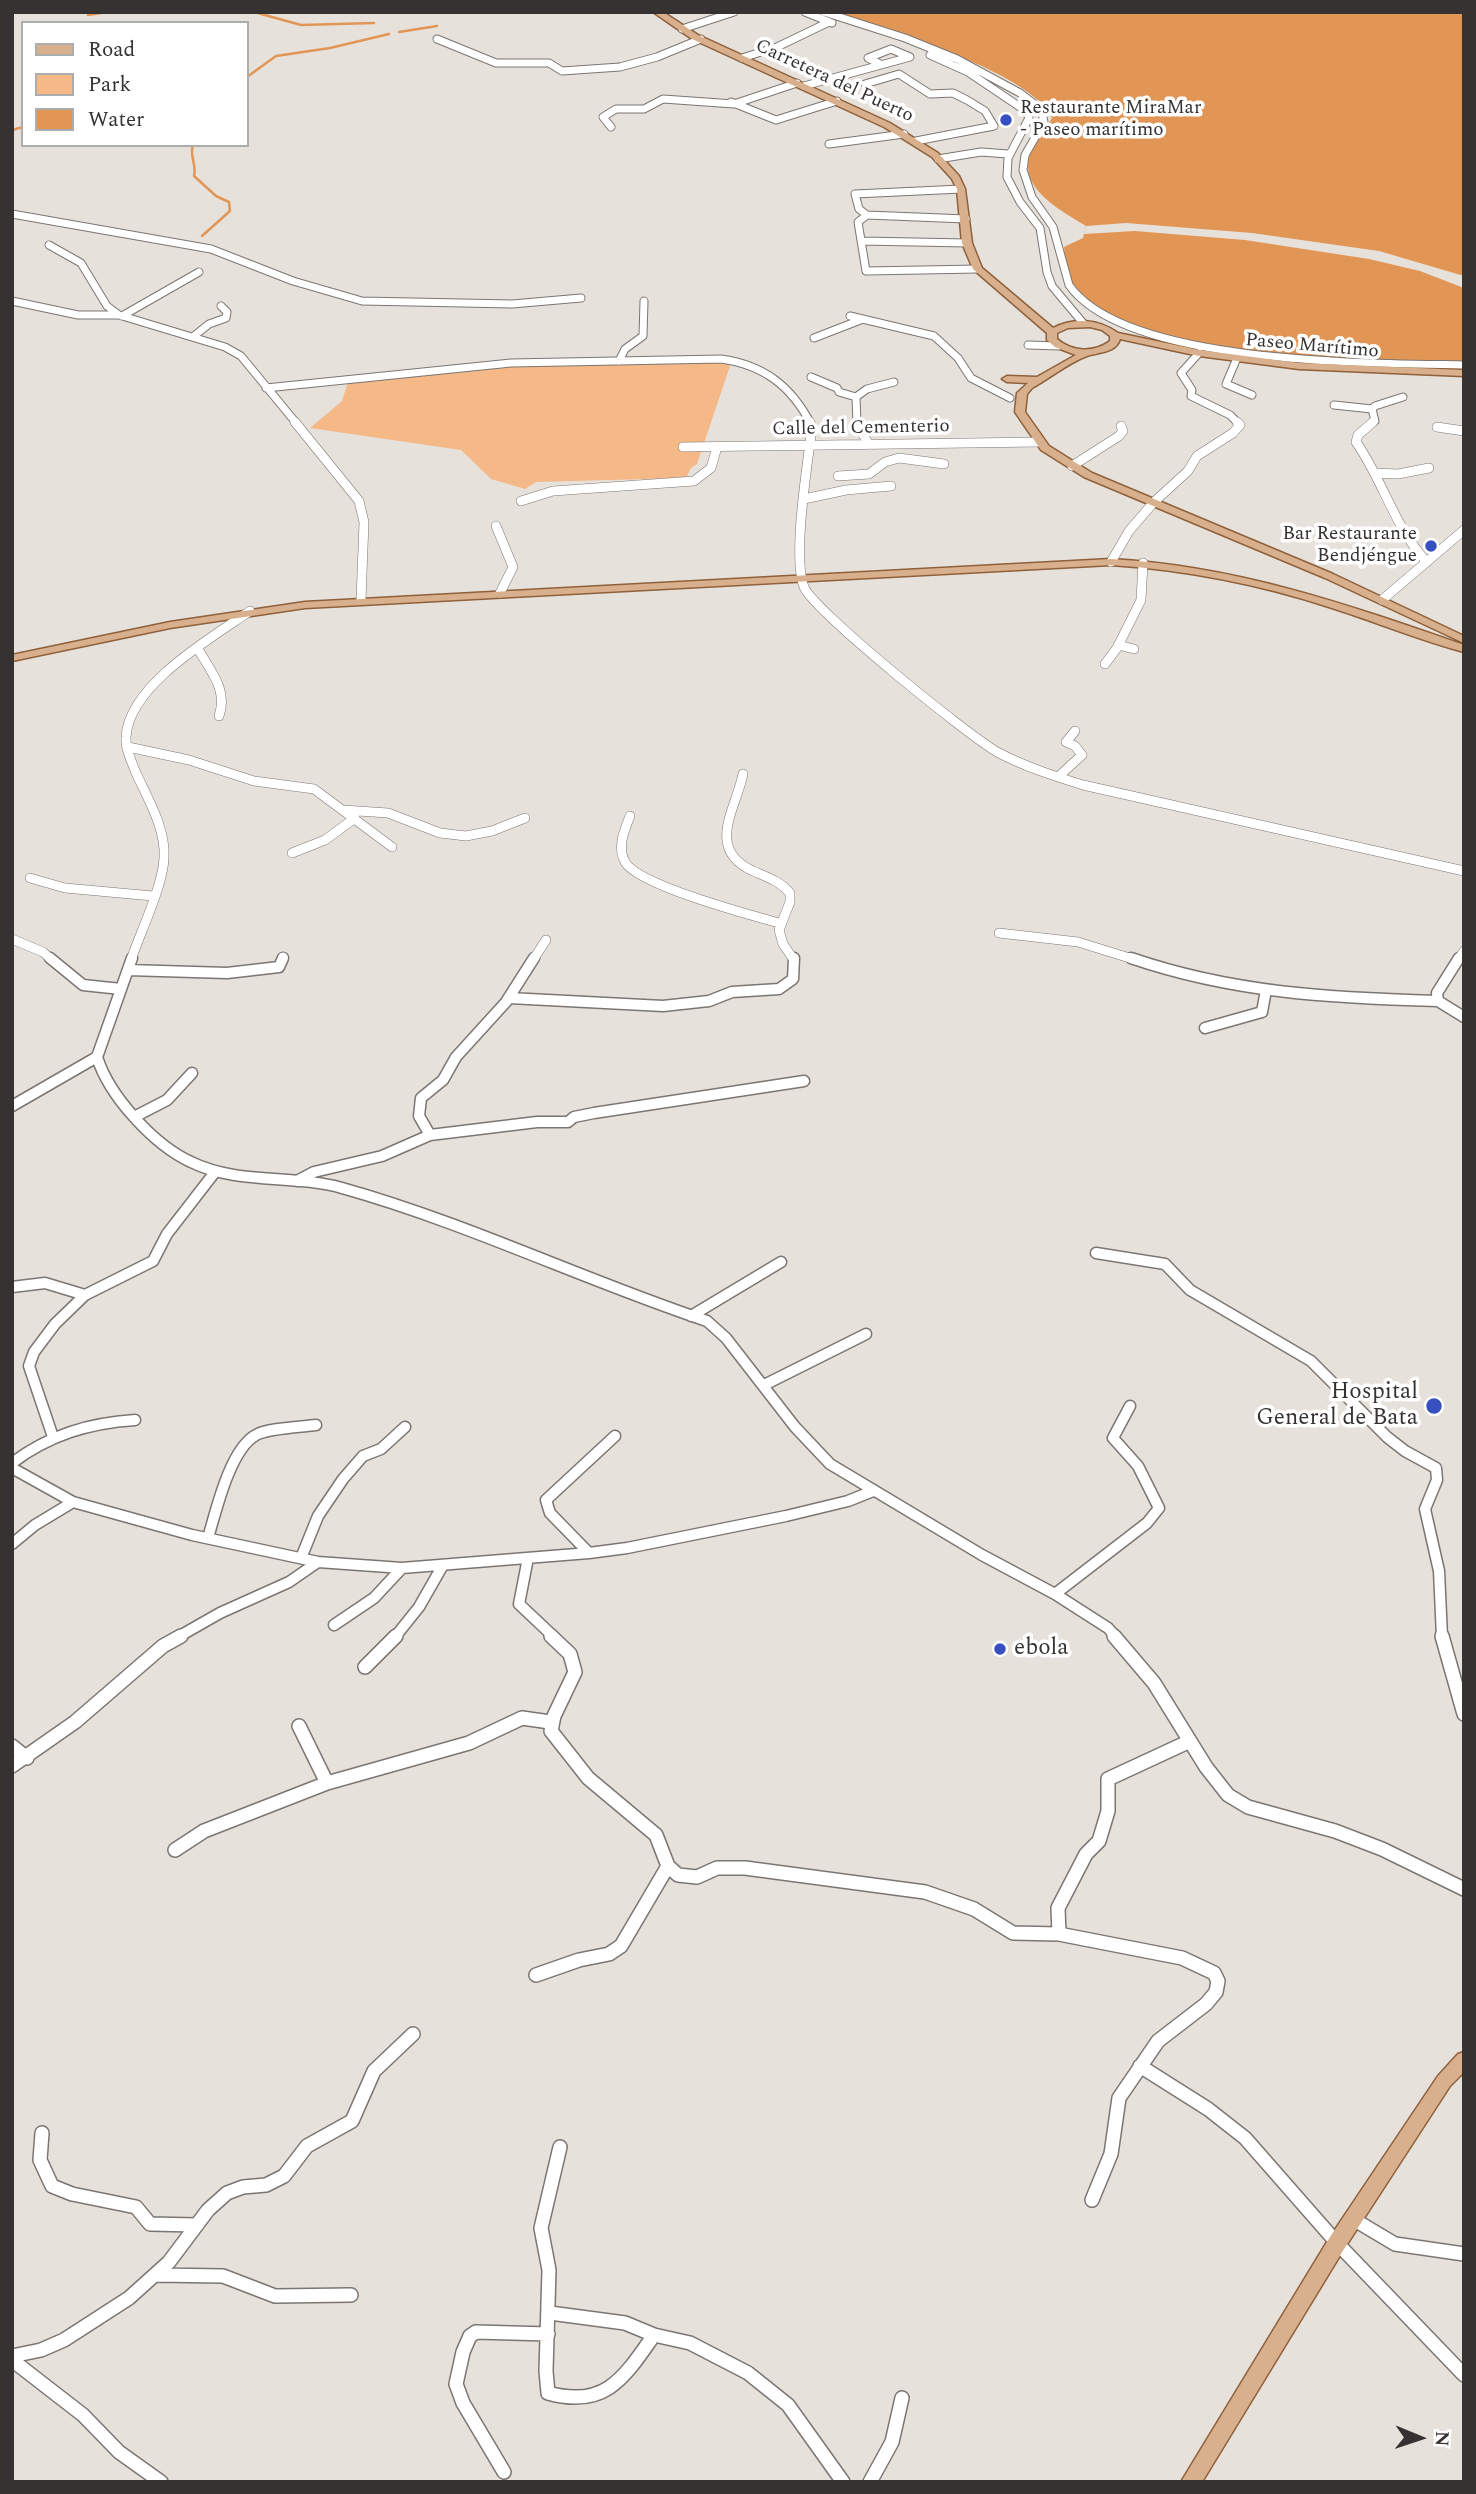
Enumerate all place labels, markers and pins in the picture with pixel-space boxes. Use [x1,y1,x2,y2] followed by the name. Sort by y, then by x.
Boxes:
[1020,98,1201,142] place label: Restaurante MiraMar - Paseo marítimo
[998,112,1014,128] marker: Restaurante MiraMar - Paseo marítimo
[1282,524,1417,568] place label: Bar Restaurante Bendjéngue
[1423,538,1439,554] marker: Bar Restaurante Bendjéngue
[1256,1379,1418,1433] place label: Hospital General de Bata
[1424,1396,1444,1416] marker: Hospital General de Bata
[1014,1635,1069,1663] place label: ebola
[992,1641,1008,1657] marker: ebola

